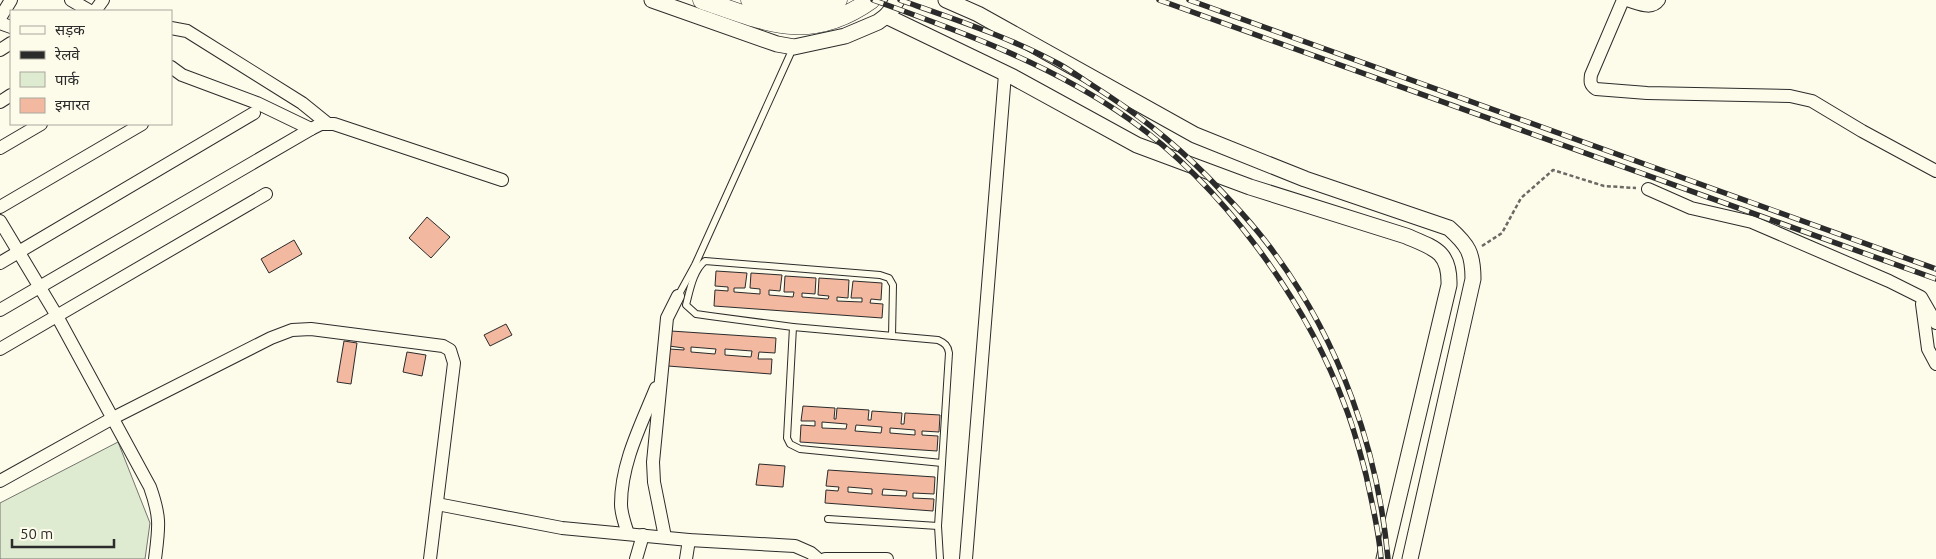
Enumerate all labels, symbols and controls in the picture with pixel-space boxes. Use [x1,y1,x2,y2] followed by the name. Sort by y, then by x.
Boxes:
[10,10,172,125] legend
[55,21,85,38] text: सड़क
[54,46,80,63] text: रेलवे
[55,71,79,88] text: पार्क
[55,96,90,113] text: इमारत
[12,516,115,548] scale bar
[20,525,53,542] text: 50 m

